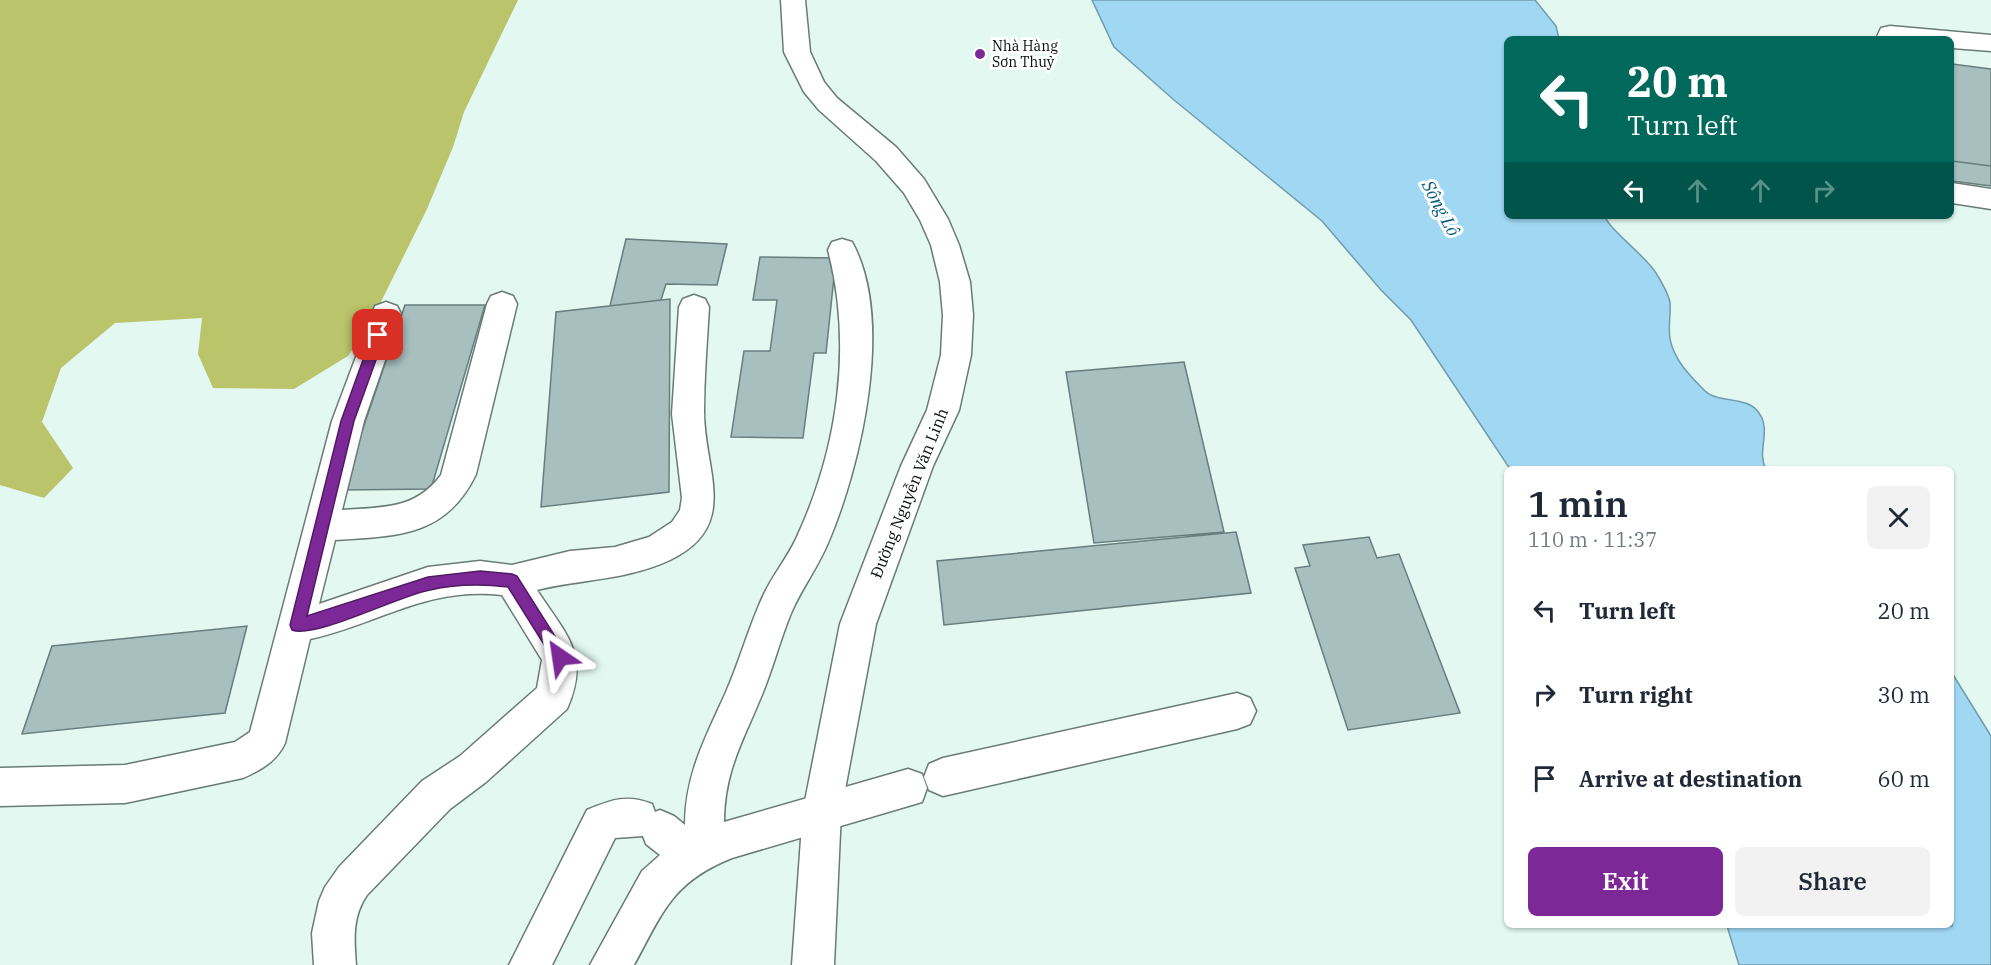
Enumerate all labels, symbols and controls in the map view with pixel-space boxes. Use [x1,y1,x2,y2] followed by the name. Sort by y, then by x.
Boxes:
[992,37,1058,71] place label: Nhà Hàng Sơn Thuỷ
[973,47,987,61] marker: Nhà Hàng Sơn Thuỷ
[1627,54,1728,109] text: 20 m
[1528,60,1606,138] icon: left
[1627,107,1738,142] text: Turn left
[1618,174,1651,207] icon: left
[1681,174,1714,207] icon: ahead
[1744,174,1777,207] icon: ahead
[1807,174,1840,207] icon: right
[1416,175,1465,240] water label: Sông Lô
[352,309,403,360] pin
[361,318,394,351] icon: arrive
[866,405,952,581] street label: Đường Nguyễn Văn Linh
[1528,480,1628,527] text: 1 min
[1867,486,1930,549] button: close
[1528,526,1657,553] text: 110 m · 11:37
[1528,594,1561,627] icon: left
[1579,596,1675,625] text: Turn left
[1878,596,1930,625] text: 20 m
[528,625,592,689] position arrow
[1528,678,1561,711] icon: right
[1579,680,1693,709] text: Turn right
[1878,680,1930,709] text: 30 m
[1528,762,1561,795] icon: arrive
[1579,764,1802,793] text: Arrive at destination
[1878,764,1930,793] text: 60 m
[1528,847,1723,916] button: Exit
[1735,847,1930,916] button: Share

